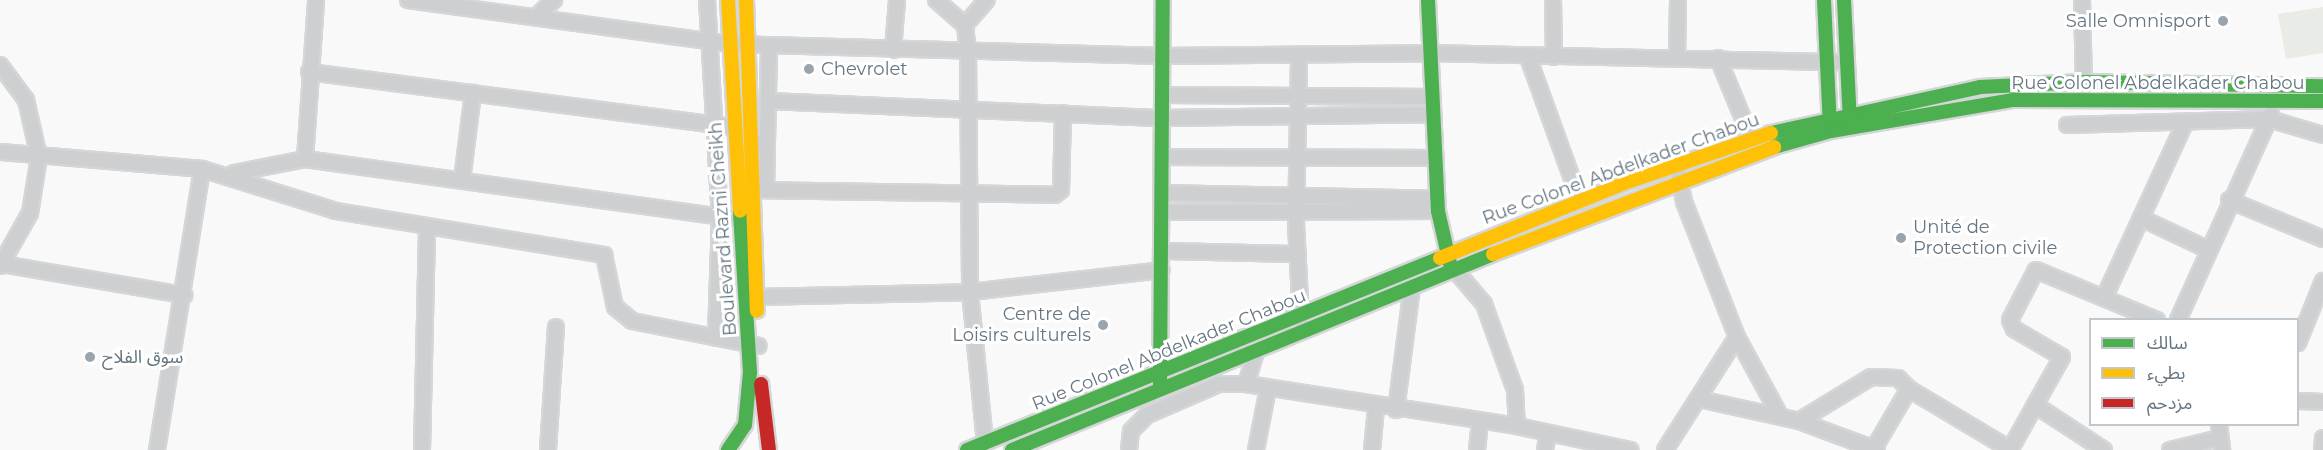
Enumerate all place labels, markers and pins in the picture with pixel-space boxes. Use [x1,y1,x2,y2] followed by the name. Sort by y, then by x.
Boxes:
[2066,10,2211,32] place label: Salle Omnisport
[2216,14,2230,28] marker: Salle Omnisport
[821,58,908,80] place label: Chevrolet
[802,62,816,76] marker: Chevrolet
[1913,217,2057,260] place label: Unité de Protection civile
[1894,231,1908,245] marker: Unité de Protection civile
[952,304,1091,346] place label: Centre de Loisirs culturels
[1096,318,1110,332] marker: Centre de Loisirs culturels
[102,346,183,368] place label: سوق الفلاح
[83,350,97,364] marker: سوق الفلاح

